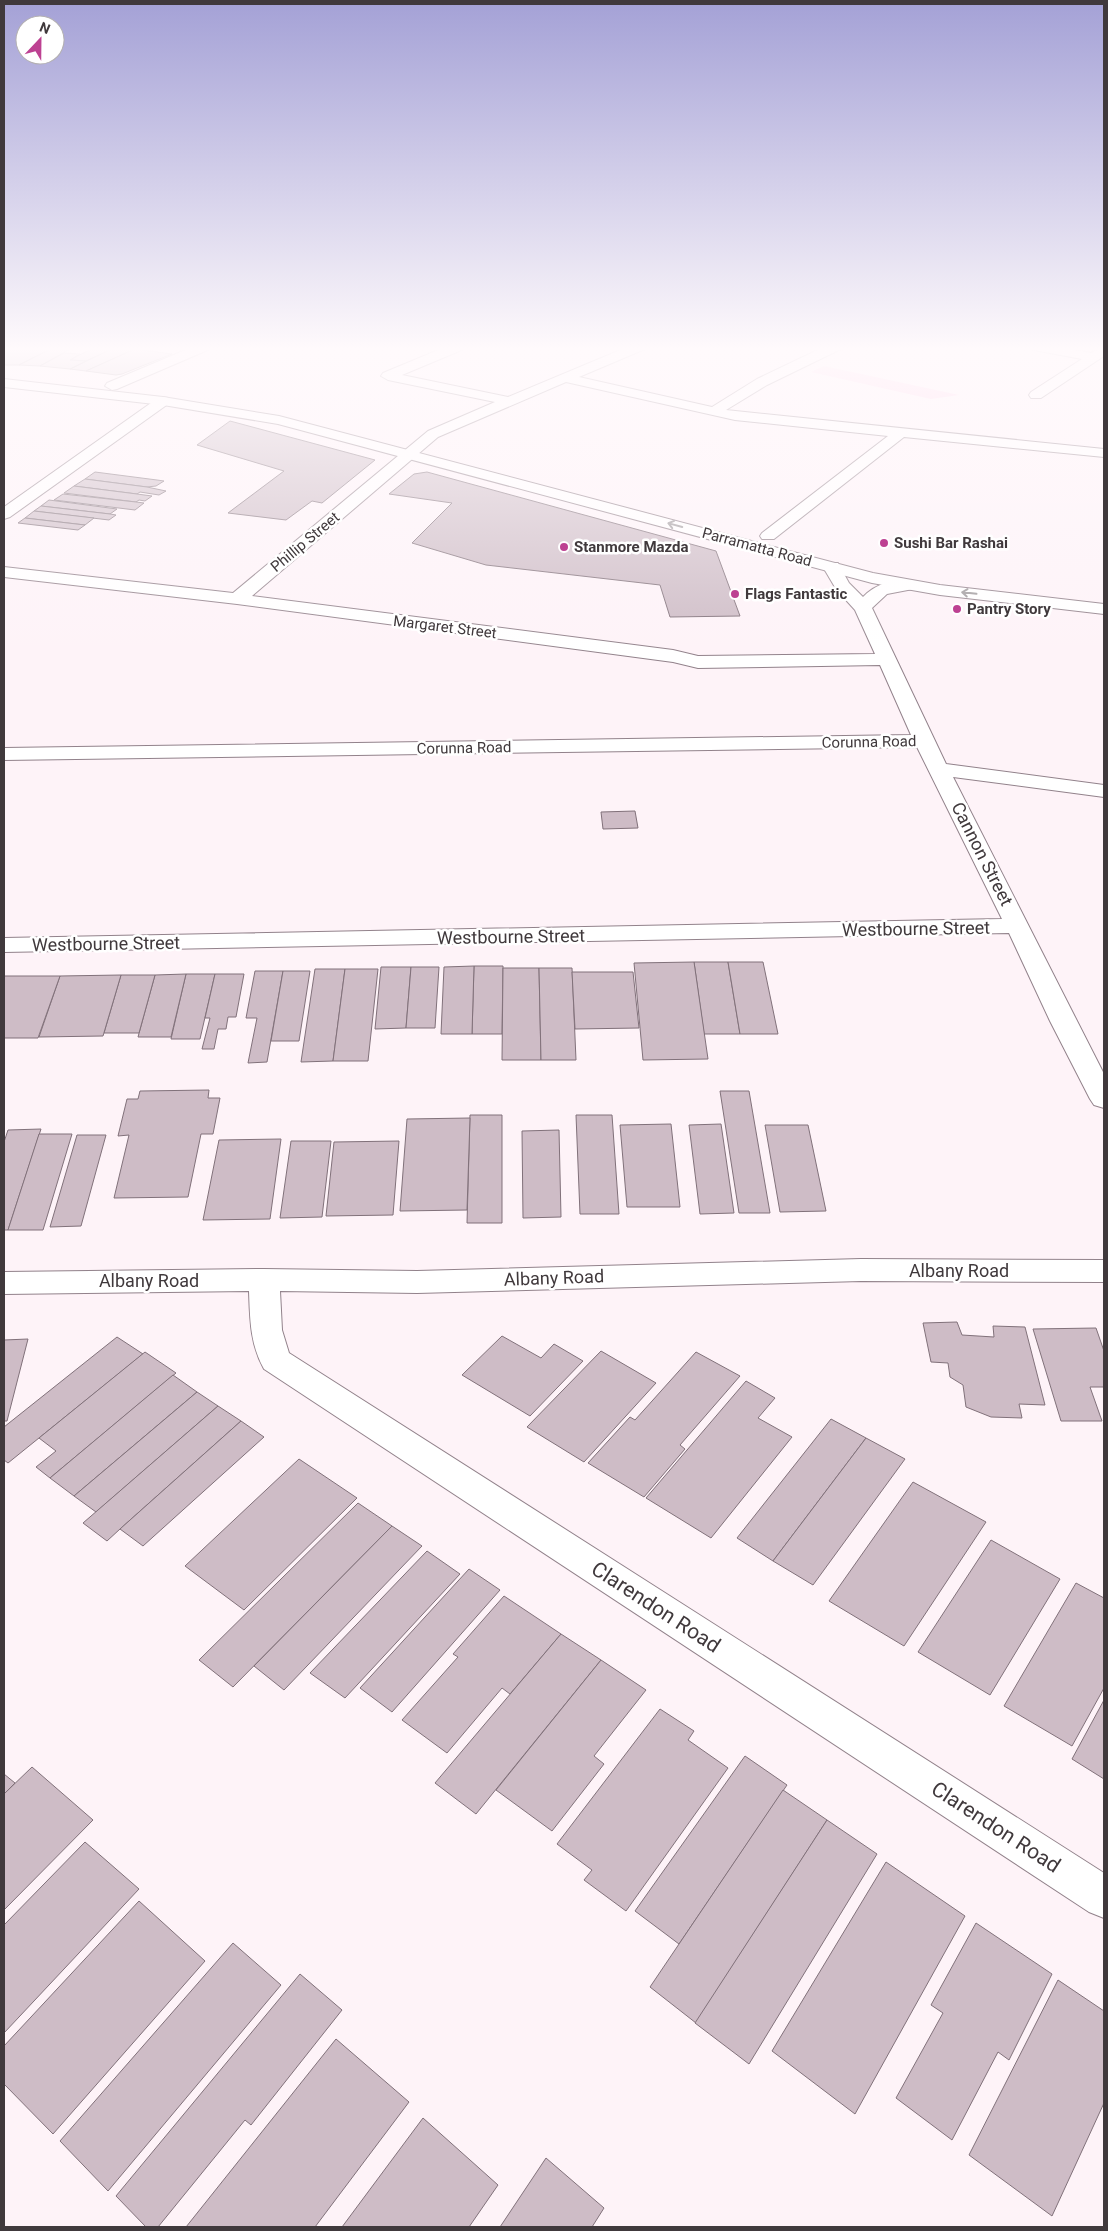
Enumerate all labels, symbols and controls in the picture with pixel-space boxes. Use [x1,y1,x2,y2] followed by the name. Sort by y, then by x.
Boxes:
[15,15,65,65] north arrow
[37,19,52,37] text: N
[267,508,343,576] street label: Phillip Street
[667,520,683,529] one-way arrow
[700,524,814,570] street label: Parramatta Road
[894,534,1008,552] place label: Sushi Bar Rashai
[878,537,890,549] marker: Sushi Bar Rashai
[574,538,689,556] place label: Stanmore Mazda
[558,541,570,553] marker: Stanmore Mazda
[745,585,848,603] place label: Flags Fantastic
[729,588,741,600] marker: Flags Fantastic
[961,588,977,598] one-way arrow
[967,600,1051,618] place label: Pantry Story
[951,603,963,615] marker: Pantry Story
[392,612,498,642] street label: Margaret Street
[822,732,916,752] street label: Corunna Road
[417,738,511,758] street label: Corunna Road
[947,798,1018,909] street label: Cannon Street
[842,917,990,940] street label: Westbourne Street
[437,925,585,948] street label: Westbourne Street
[32,932,180,955] street label: Westbourne Street
[909,1260,1009,1281] street label: Albany Road
[504,1265,604,1290] street label: Albany Road
[99,1270,199,1291] street label: Albany Road
[587,1556,725,1658] street label: Clarendon Road
[927,1776,1065,1878] street label: Clarendon Road

